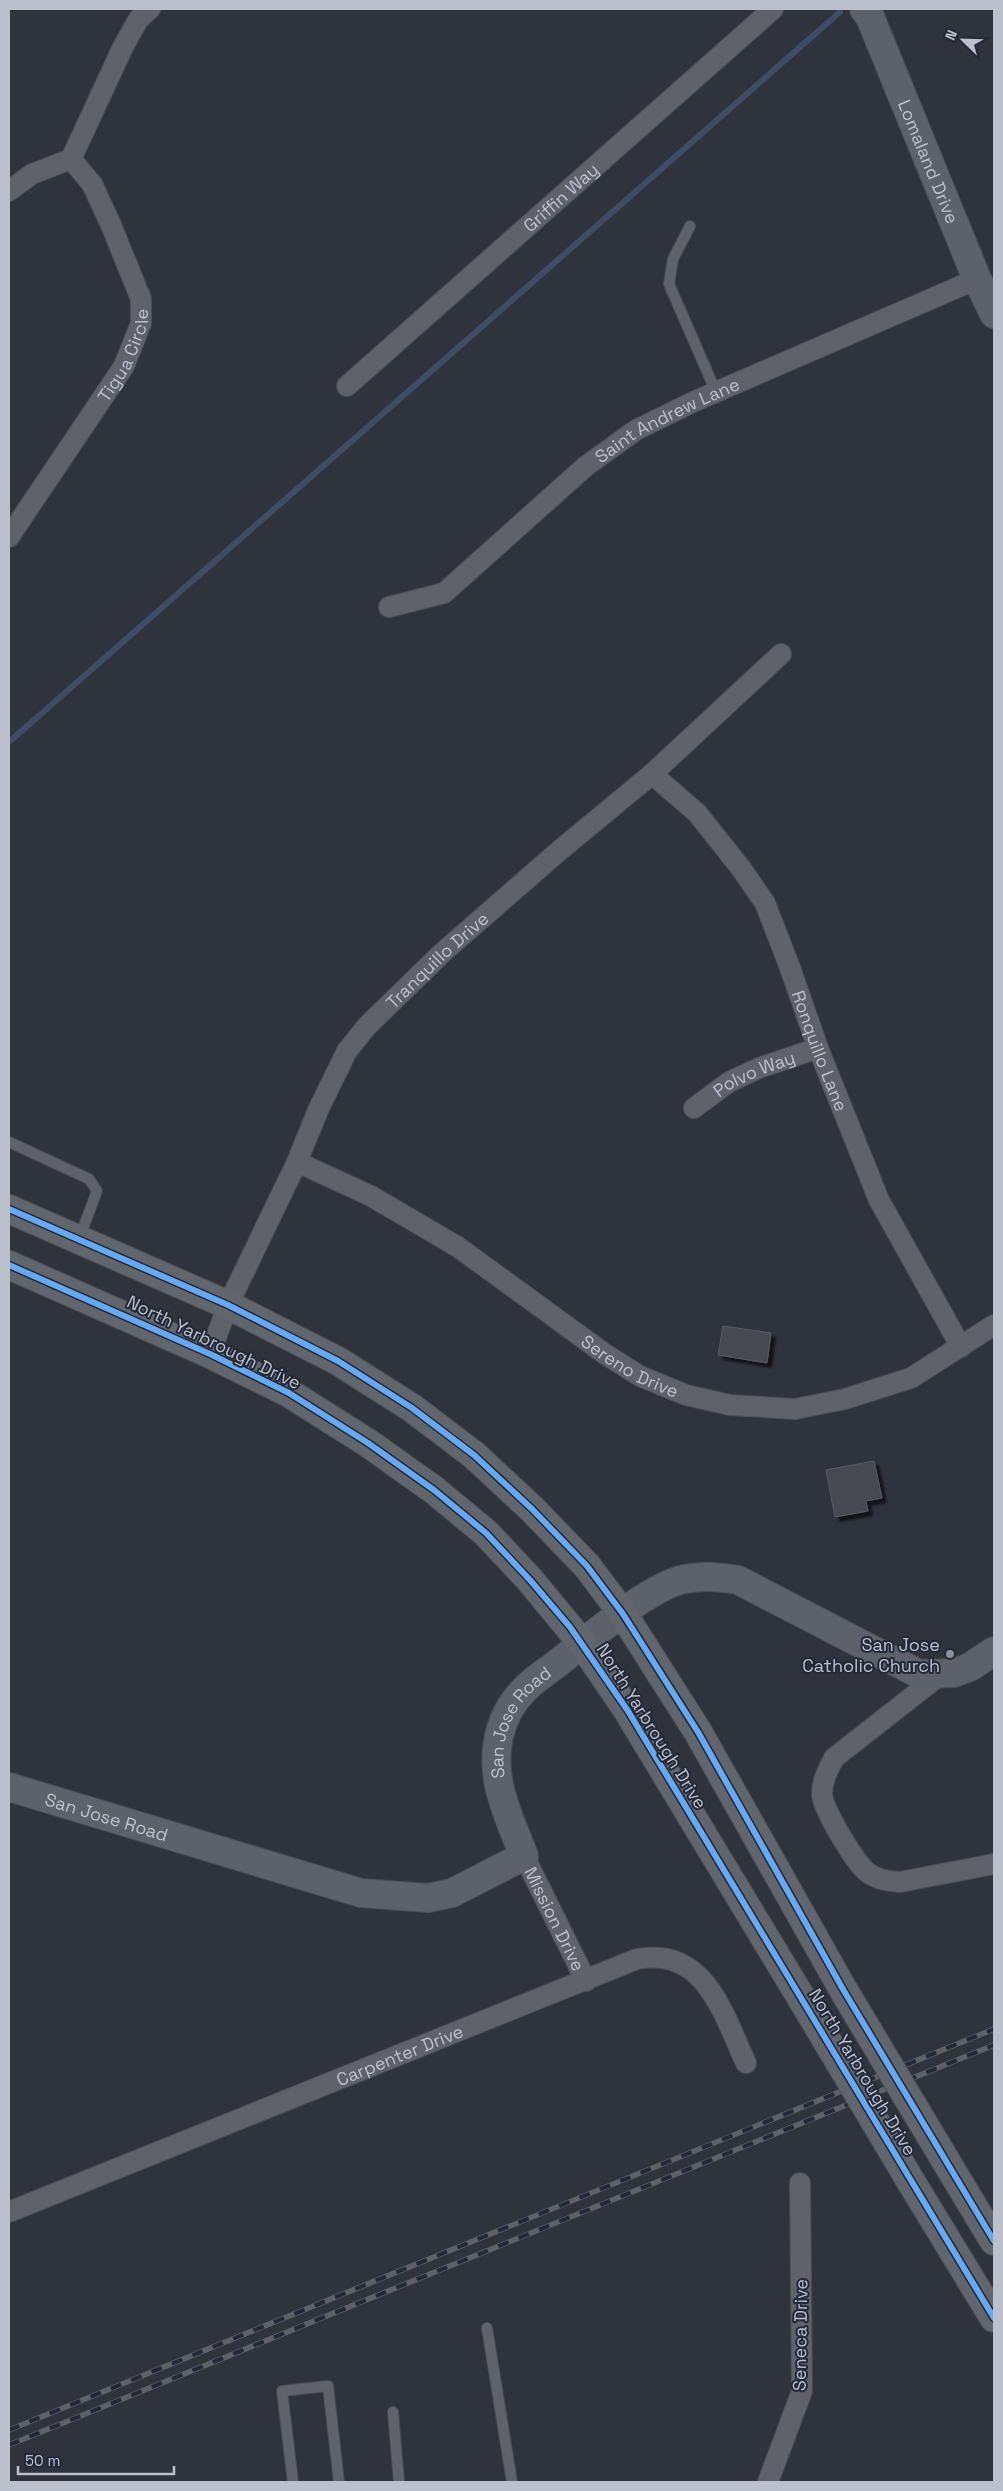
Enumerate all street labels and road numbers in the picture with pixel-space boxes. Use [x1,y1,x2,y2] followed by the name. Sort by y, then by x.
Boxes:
[893,96,965,227] street label: Lomaland Drive
[518,158,603,237] street label: Griffin Way
[92,309,153,406] street label: Tigua Circle
[590,372,743,468] street label: Saint Andrew Lane
[381,907,493,1013] street label: Tranquillo Drive
[787,987,854,1114] street label: Ronquillo Lane
[708,1045,798,1102] street label: Polvo Way
[123,1290,305,1394] street label: North Yarbrough Drive
[577,1329,682,1402] street label: Sereno Drive
[592,1639,712,1813] street label: North Yarbrough Drive
[485,1661,555,1780] street label: San Jose Road
[42,1787,171,1846] street label: San Jose Road
[520,1863,591,1975] street label: Mission Drive
[804,1984,922,2160] street label: North Yarbrough Drive
[333,2019,466,2091] street label: Carpenter Drive
[788,2279,812,2391] street label: Seneca Drive

